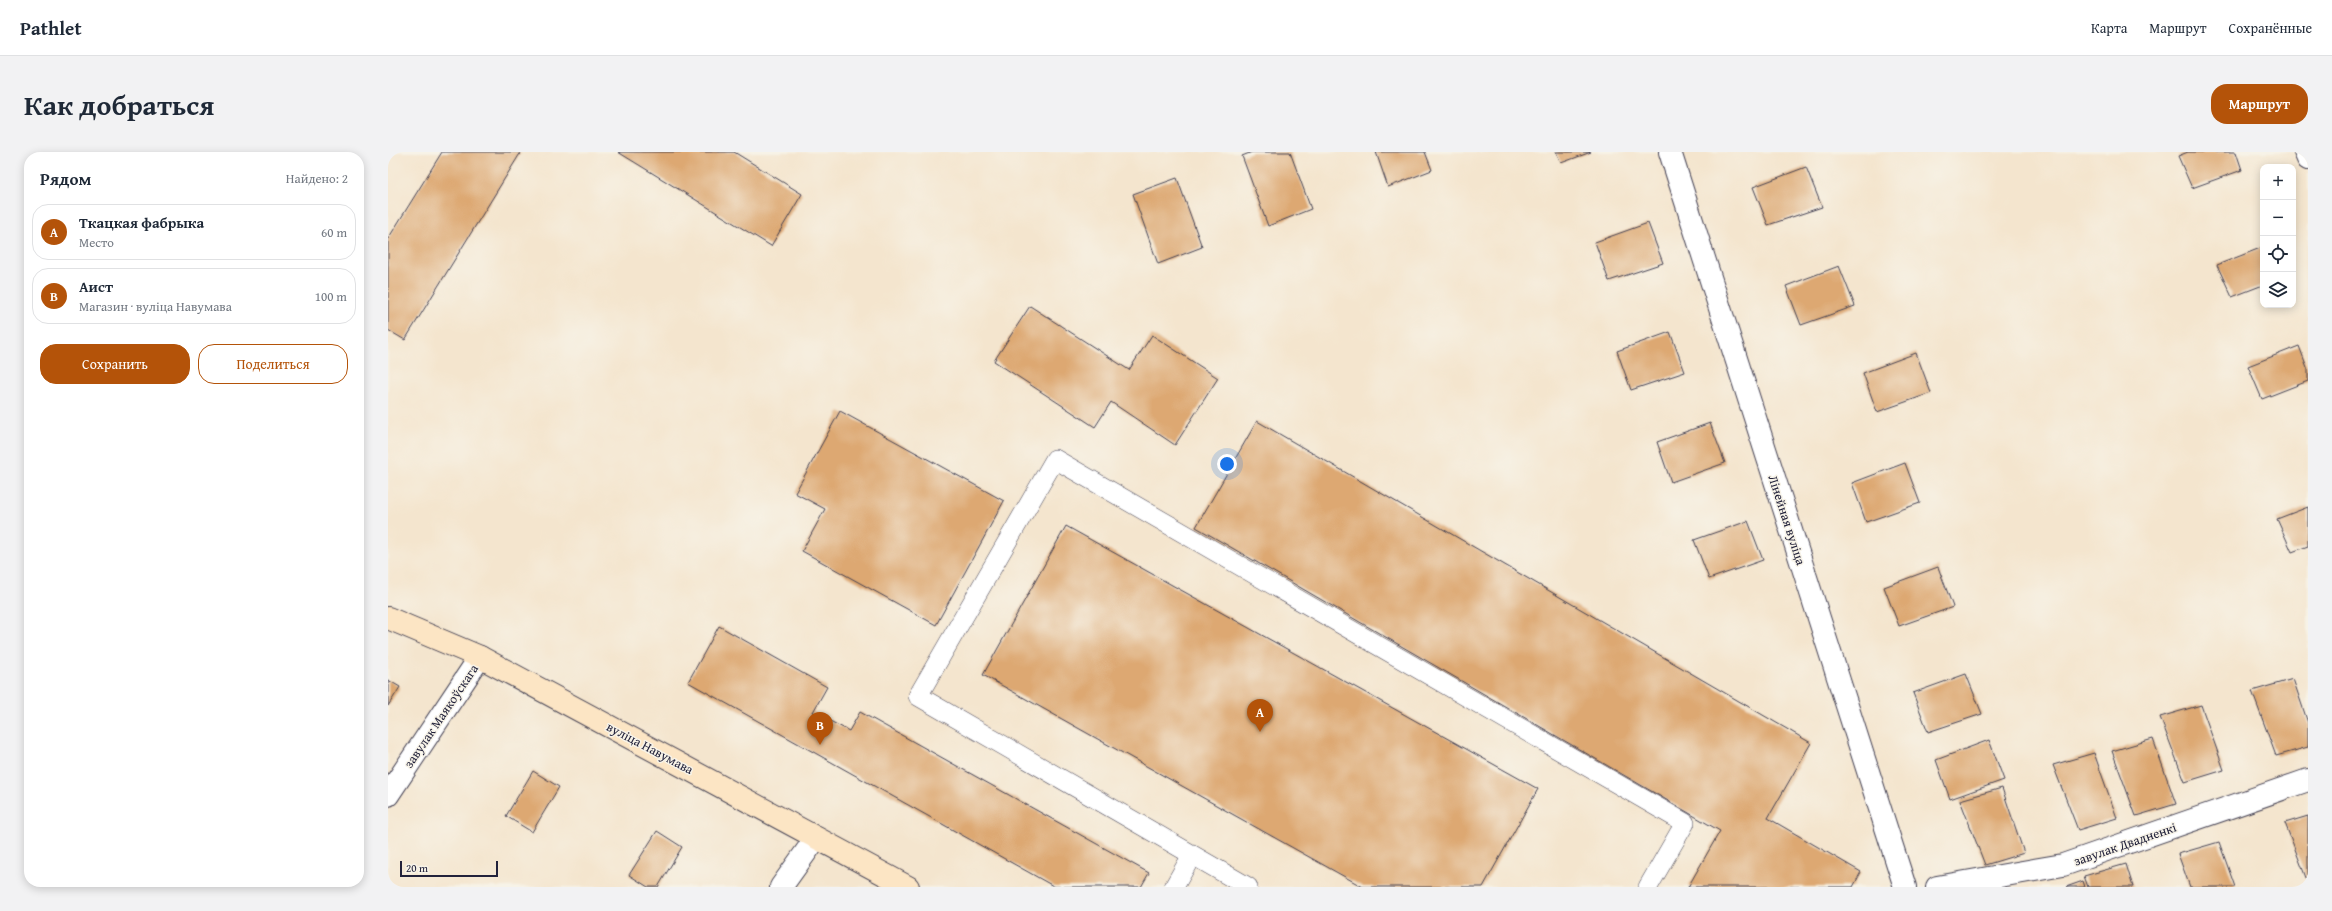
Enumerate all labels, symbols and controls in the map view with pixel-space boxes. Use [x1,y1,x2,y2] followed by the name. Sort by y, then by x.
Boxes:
[20,14,82,42] text: Pathlet
[2091,18,2127,38] text: Карта
[2149,18,2207,38] text: Маршрут
[2229,18,2312,38] text: Сохранённые
[24,84,214,125] text: Как добраться
[2211,84,2308,124] button: Маршрут
[2260,164,2296,308] map controls
[2260,164,2296,200] button: +
[40,166,91,191] text: Рядом
[286,169,348,188] text: Найдено: 2
[2260,200,2296,236] button: −
[79,212,204,233] text: Ткацкая фабрыка
[50,223,58,242] text: A
[321,223,347,242] text: 60 m
[79,233,114,252] text: Место
[2260,236,2296,272] button: locate
[2260,272,2296,308] button: layers
[79,276,113,297] text: Аист
[50,287,58,306] text: B
[315,287,347,306] text: 100 m
[79,297,232,316] text: Магазин · вуліца Навумава
[40,344,190,384] button: Сохранить
[198,344,348,384] button: Поделиться
[1217,454,1237,474] your location
[1763,472,1811,568] street label: Лінейная вуліца
[399,660,483,772] street label: завулак Маякоўскага
[1247,699,1273,732] pin: A
[807,712,833,745] pin: B
[603,717,698,779] street label: вуліца Навумава
[2071,817,2179,870] street label: завулак Двадненкі
[400,859,498,878] scale bar
[406,860,428,876] text: 20 m

